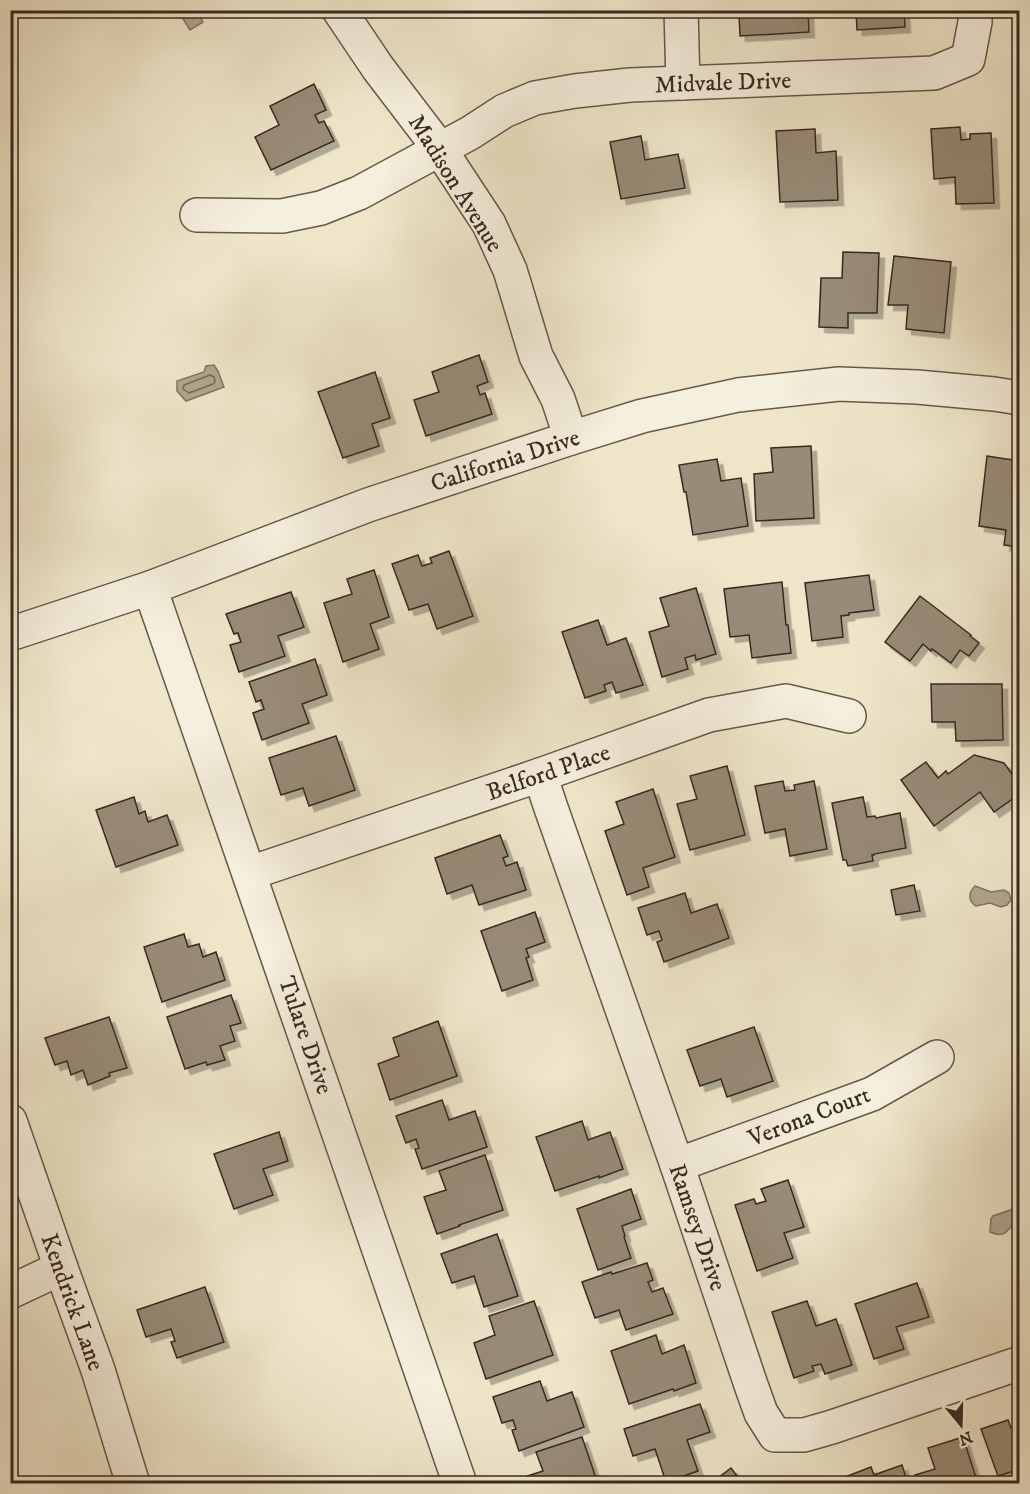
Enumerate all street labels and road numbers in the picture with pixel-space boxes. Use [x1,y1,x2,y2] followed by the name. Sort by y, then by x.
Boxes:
[654,66,792,100] street label: Midvale Drive
[401,109,509,258] street label: Madison Avenue
[427,423,584,499] street label: California Drive
[482,738,614,808] street label: Belford Place
[271,972,339,1098] street label: Tulare Drive
[743,1080,875,1154] street label: Verona Court
[661,1160,733,1295] street label: Ramsey Drive
[33,1230,111,1375] street label: Kendrick Lane

